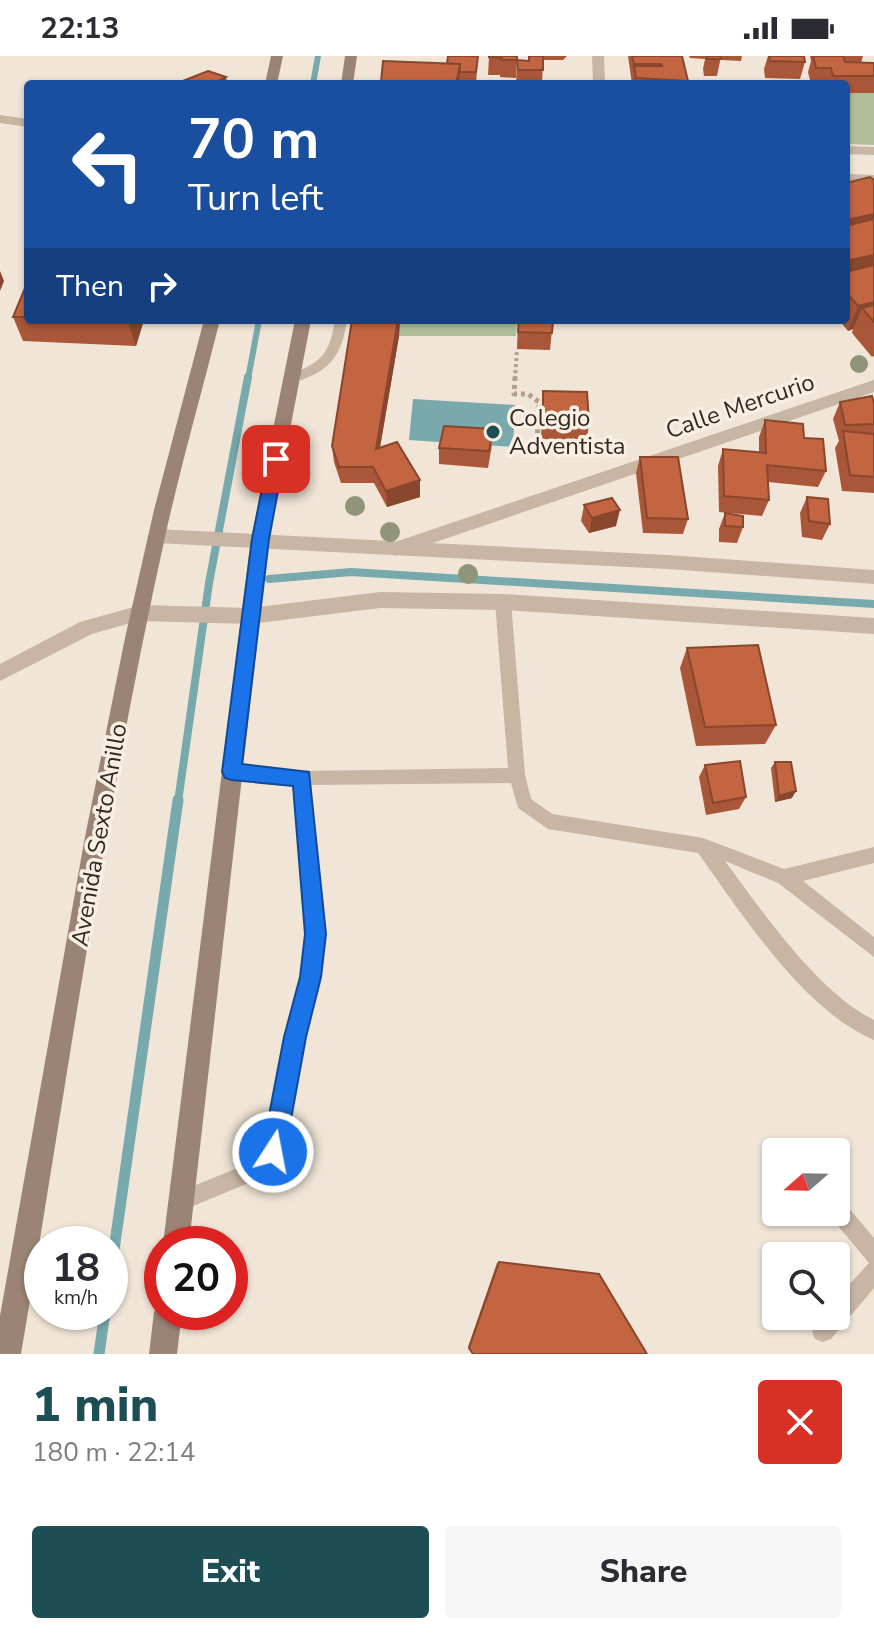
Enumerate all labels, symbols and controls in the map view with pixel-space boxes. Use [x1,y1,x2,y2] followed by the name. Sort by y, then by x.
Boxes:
[40,8,119,49] text: 22:13
[188,101,319,178] text: 70 m
[56,112,160,216] icon: left
[188,174,323,223] text: Turn left
[140,264,184,308] icon: right
[56,266,124,307] text: Then
[661,366,819,446] street label: Calle Mercurio
[509,402,625,462] place label: Colegio Adventista
[484,423,502,441] marker: Colegio Adventista
[242,425,310,493] pin
[254,437,298,481] icon: arrive
[64,721,134,949] street label: Avenida Sexto Anillo
[231,1110,315,1194] position arrow
[762,1138,850,1226] north arrow
[762,1138,850,1330] map controls
[144,1226,248,1330] speed limit sign: 20
[52,1241,100,1295] text: 18
[762,1242,850,1330] button: search
[54,1284,98,1311] text: km/h
[32,1372,158,1438] text: 1 min
[758,1380,842,1464] button: close
[32,1435,195,1470] text: 180 m · 22:14
[32,1526,429,1618] button: Exit
[445,1526,842,1618] button: Share

